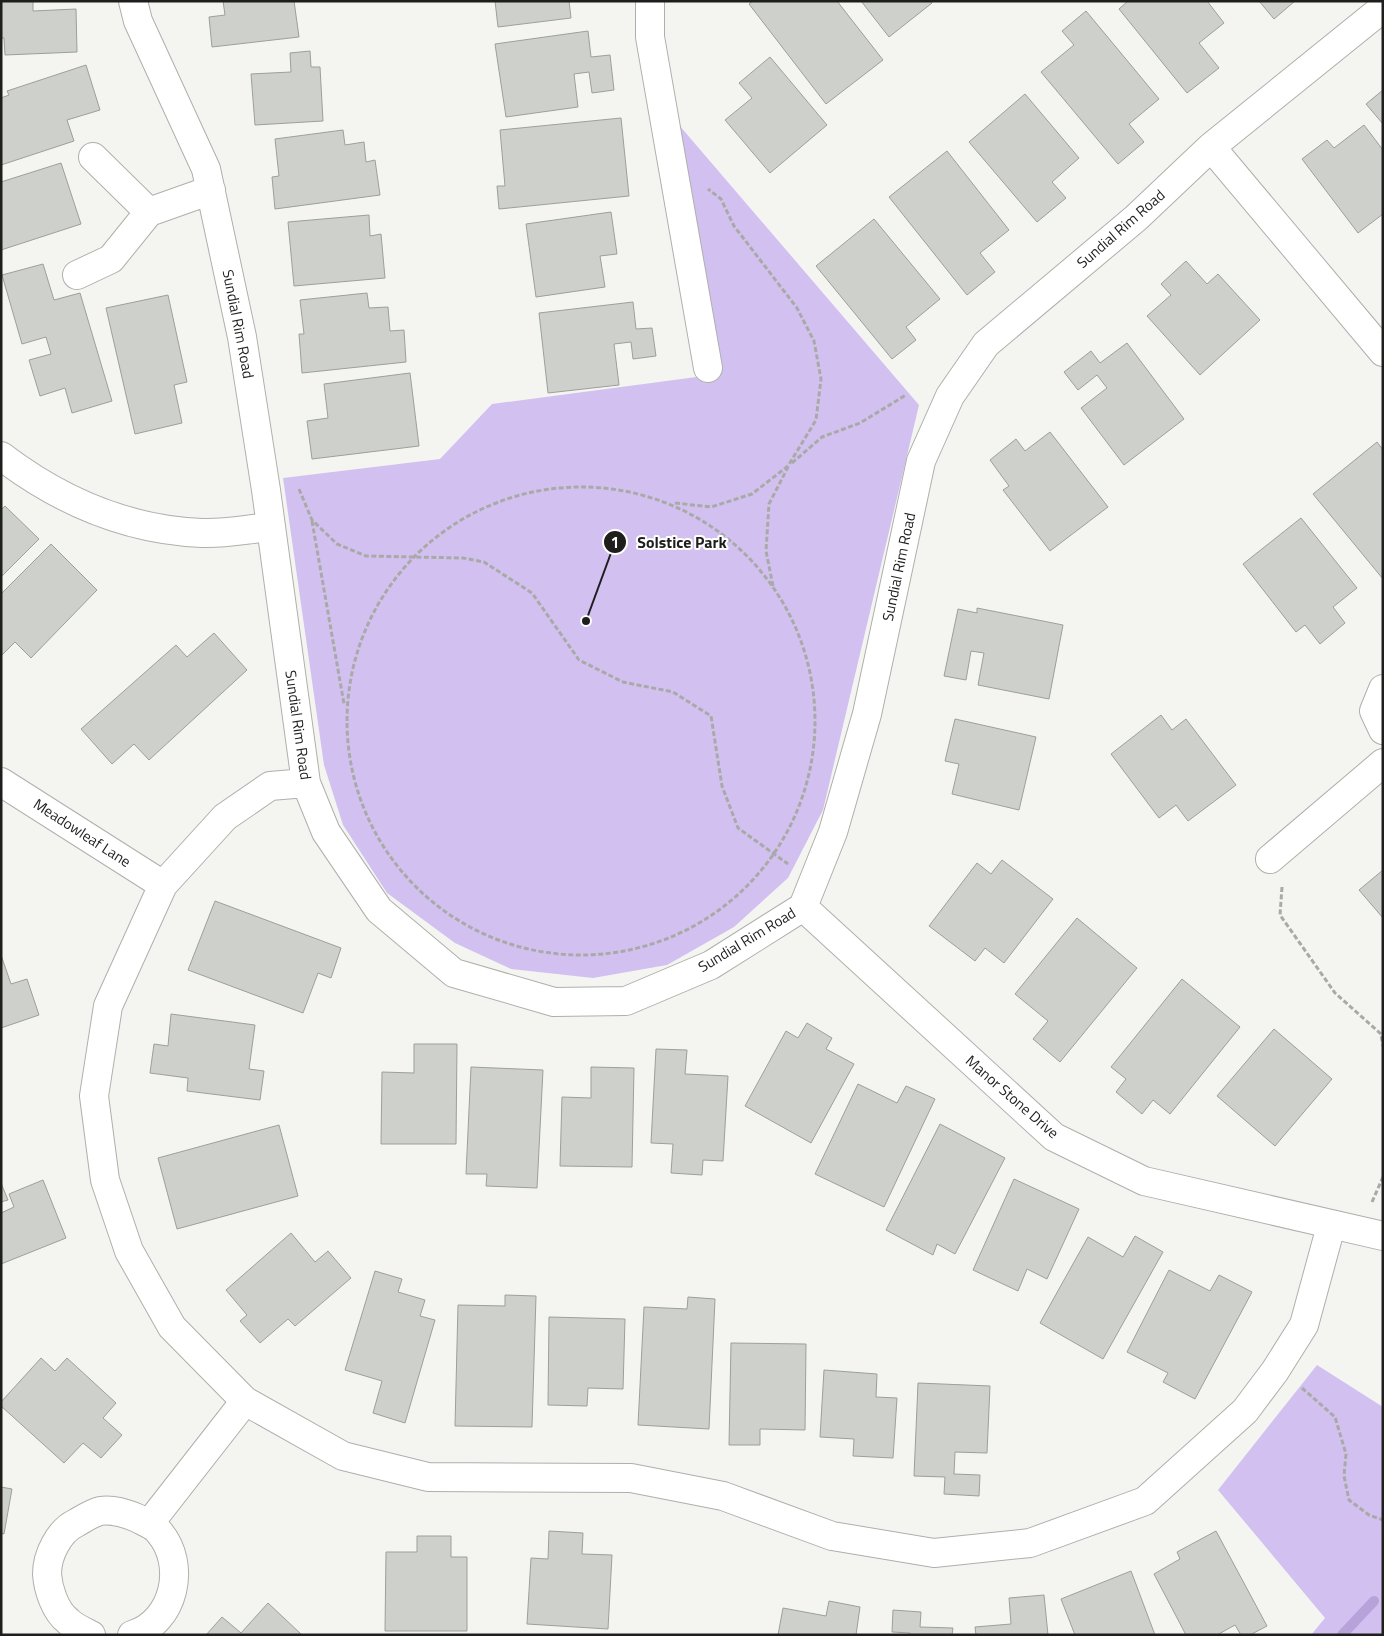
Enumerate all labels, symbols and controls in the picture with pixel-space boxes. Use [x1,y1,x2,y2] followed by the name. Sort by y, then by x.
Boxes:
[1071,184,1170,274] street label: Sundial Rim Road
[217,267,260,380] street label: Sundial Rim Road
[876,510,921,623] street label: Sundial Rim Road
[602,527,737,558] callout: Solstice Park
[637,530,728,554] text: Solstice Park
[611,531,619,554] text: 1
[279,669,318,781] street label: Sundial Rim Road
[29,792,135,873] street label: Meadowleaf Lane
[693,901,800,978] street label: Sundial Rim Road
[960,1049,1064,1144] street label: Manor Stone Drive

